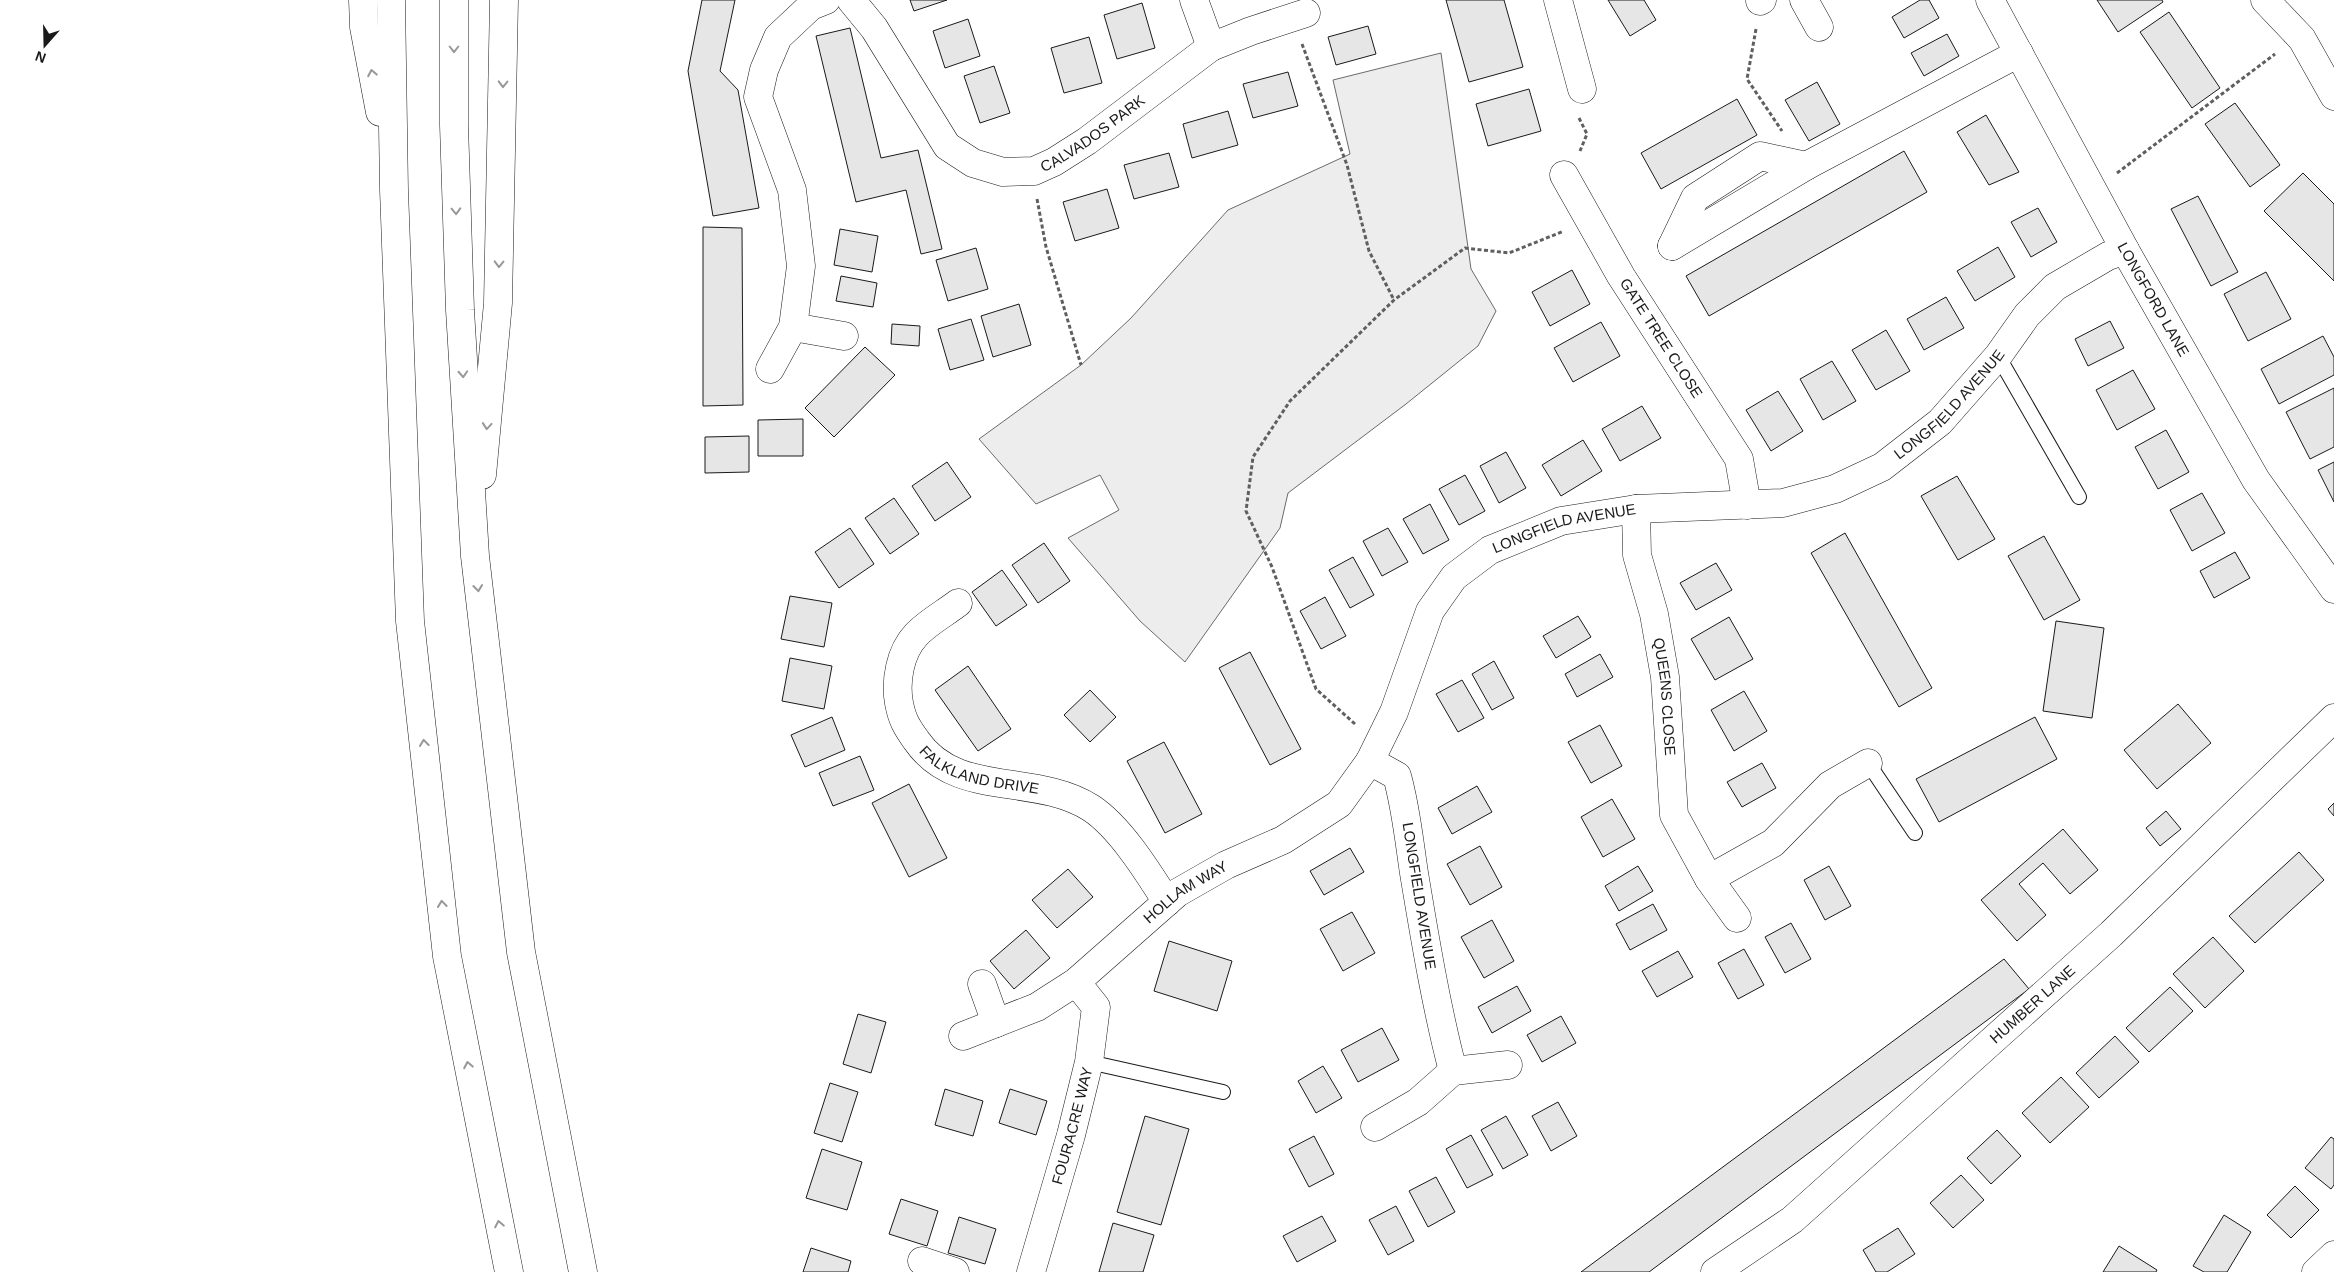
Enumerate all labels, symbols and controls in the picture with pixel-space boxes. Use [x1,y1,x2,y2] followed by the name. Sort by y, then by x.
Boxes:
[20,20,70,70] north arrow
[449,45,459,53] one-way arrow
[33,48,48,66] text: N
[368,69,378,78] one-way arrow
[497,80,508,88] one-way arrow
[1037,91,1148,175] street label: CALVADOS PARK
[451,207,462,215] one-way arrow
[2114,239,2193,359] street label: LONGFORD LANE
[494,260,504,268] one-way arrow
[1617,275,1706,401] street label: GATE TREE CLOSE
[1891,346,2008,462] street label: LONGFIELD AVENUE
[457,370,468,378] one-way arrow
[482,422,493,430] one-way arrow
[1490,500,1637,556] street label: LONGFIELD AVENUE
[472,584,483,592] one-way arrow
[1650,636,1679,756] street label: QUEENS CLOSE
[419,739,430,747] one-way arrow
[916,742,1041,797] street label: FALKLAND DRIVE
[1399,821,1440,971] street label: LONGFIELD AVENUE
[1140,857,1230,927] street label: HOLLAM WAY
[437,900,448,908] one-way arrow
[1986,961,2078,1047] street label: HUMBER LANE
[464,1060,474,1069] one-way arrow
[1048,1065,1095,1186] street label: FOURACRE WAY
[495,1220,505,1229] one-way arrow

